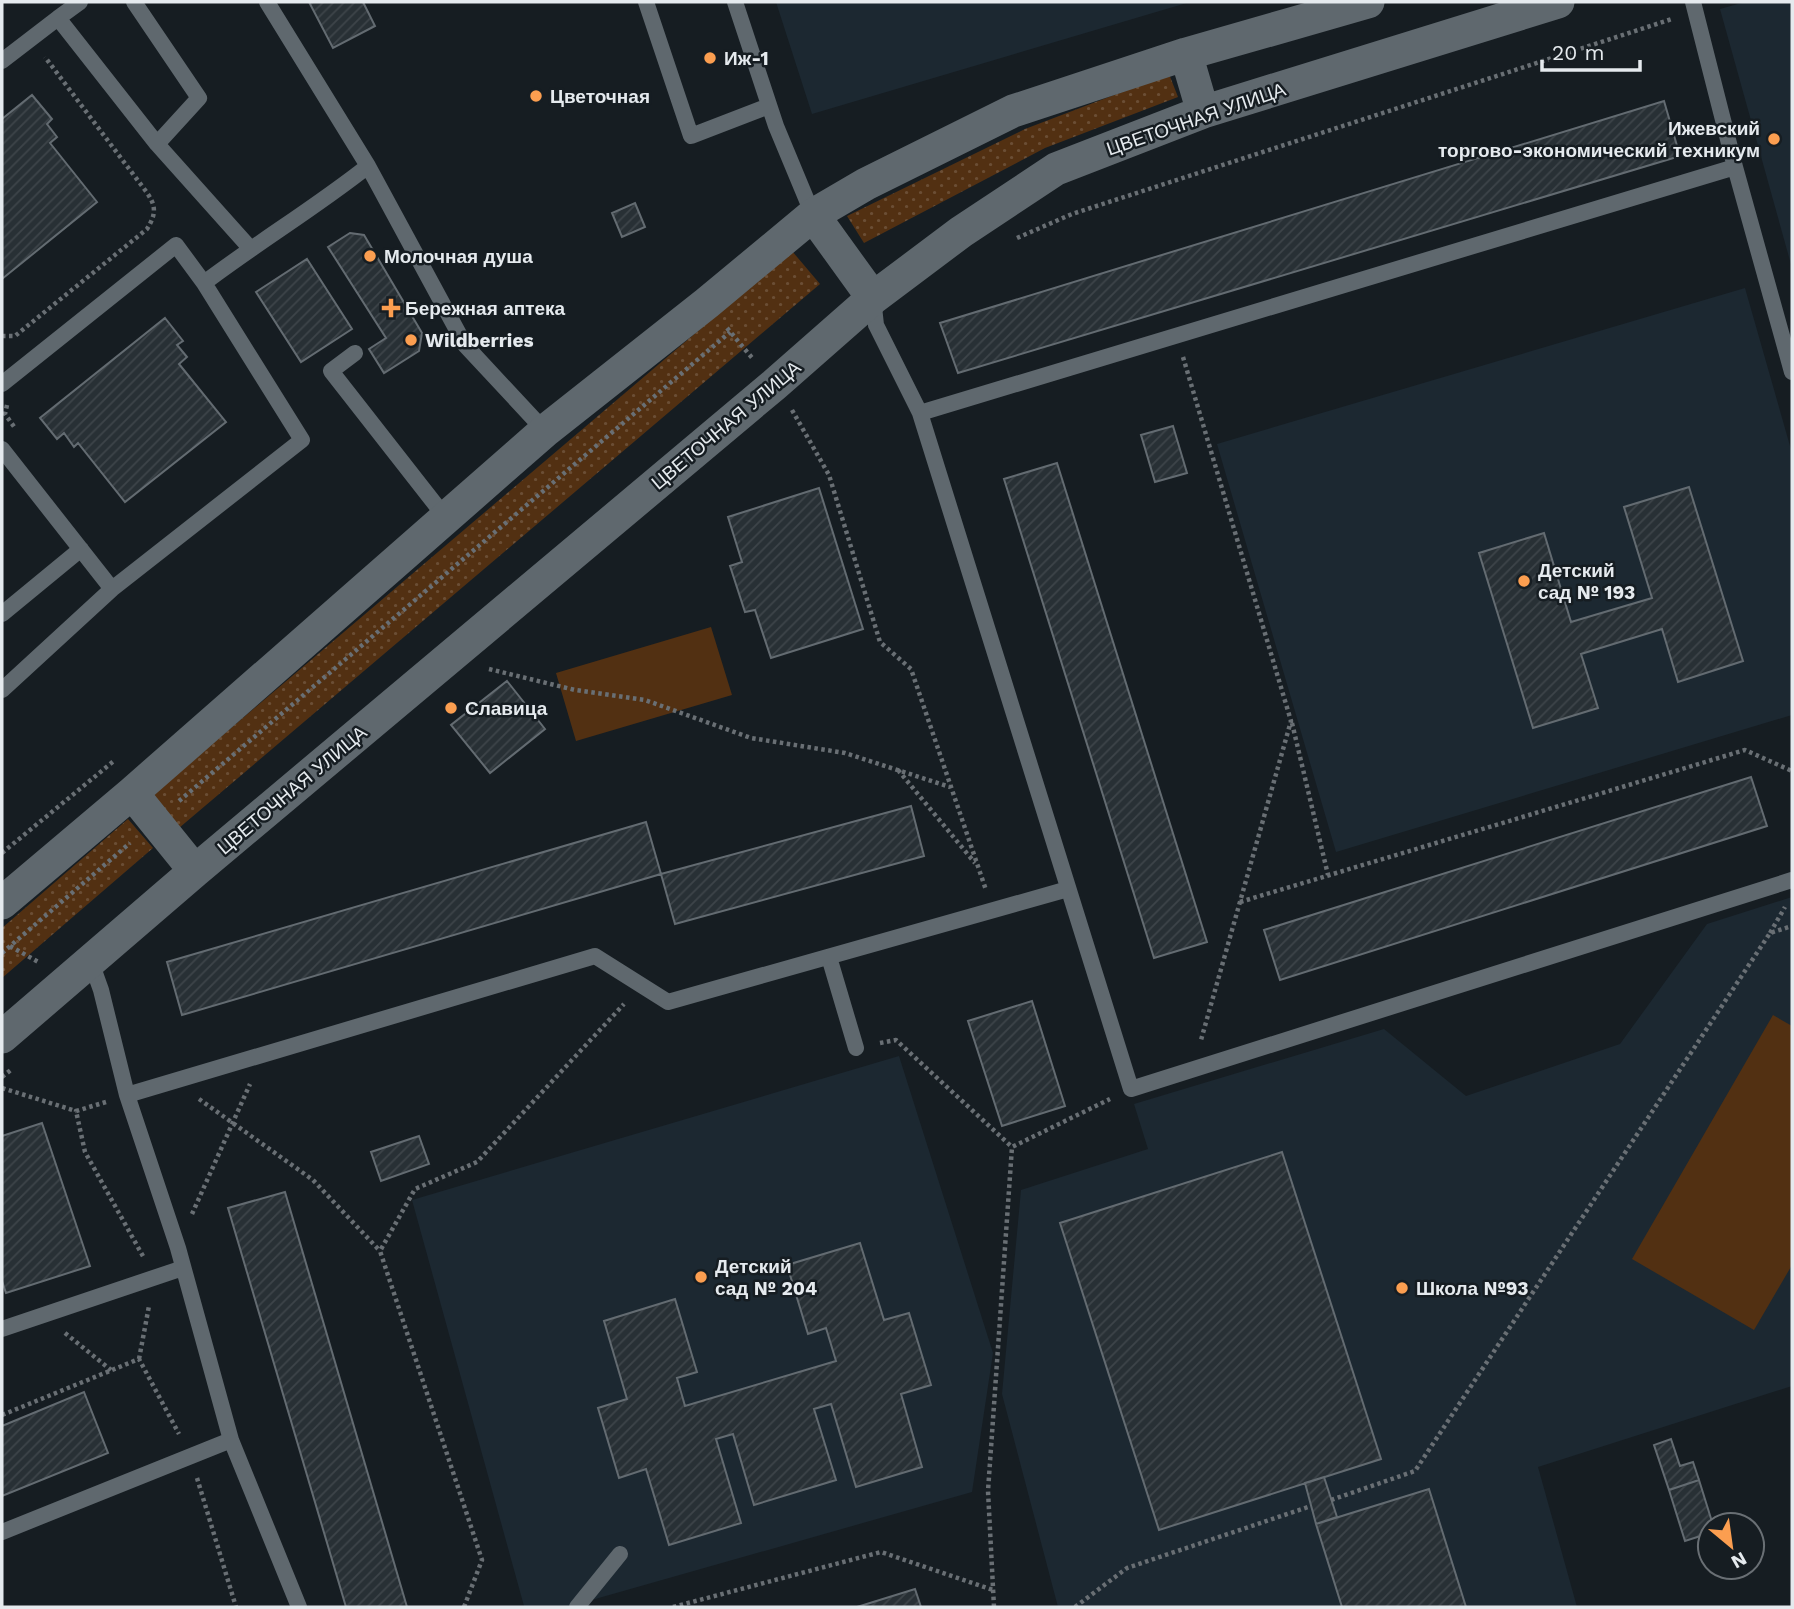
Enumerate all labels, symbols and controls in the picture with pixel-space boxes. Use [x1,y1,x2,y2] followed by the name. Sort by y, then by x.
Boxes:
[1542,28,1640,72] scale bar
[1552,40,1604,65] text: 20 m
[724,47,769,70] place label: Иж-1
[702,50,718,66] marker: Иж-1
[1103,77,1289,160] street label: ЦВЕТОЧНАЯ УЛИЦА
[550,85,650,108] place label: Цветочная
[528,88,544,104] marker: Цветочная
[1438,117,1760,162] place label: Ижевский торгово-экономический техникум
[1766,131,1782,147] marker: Ижевский торгово-экономический техникум
[384,245,533,268] place label: Молочная душа
[362,248,378,264] marker: Молочная душа
[405,297,566,320] place label: Бережная аптека
[383,300,399,316] marker: Бережная аптека
[425,329,534,352] place label: Wildberries
[403,332,419,348] marker: Wildberries
[647,356,806,494] street label: ЦВЕТОЧНАЯ УЛИЦА
[1538,559,1635,604] place label: Детский сад № 193
[1516,573,1532,589] marker: Детский сад № 193
[465,697,548,720] place label: Славица
[443,700,459,716] marker: Славица
[213,721,372,859] street label: ЦВЕТОЧНАЯ УЛИЦА
[715,1255,817,1300] place label: Детский сад № 204
[693,1269,709,1285] marker: Детский сад № 204
[1416,1277,1529,1300] place label: Школа №93
[1394,1280,1410,1296] marker: Школа №93
[1696,1511,1766,1581] north arrow
[1727,1547,1751,1574] text: N

